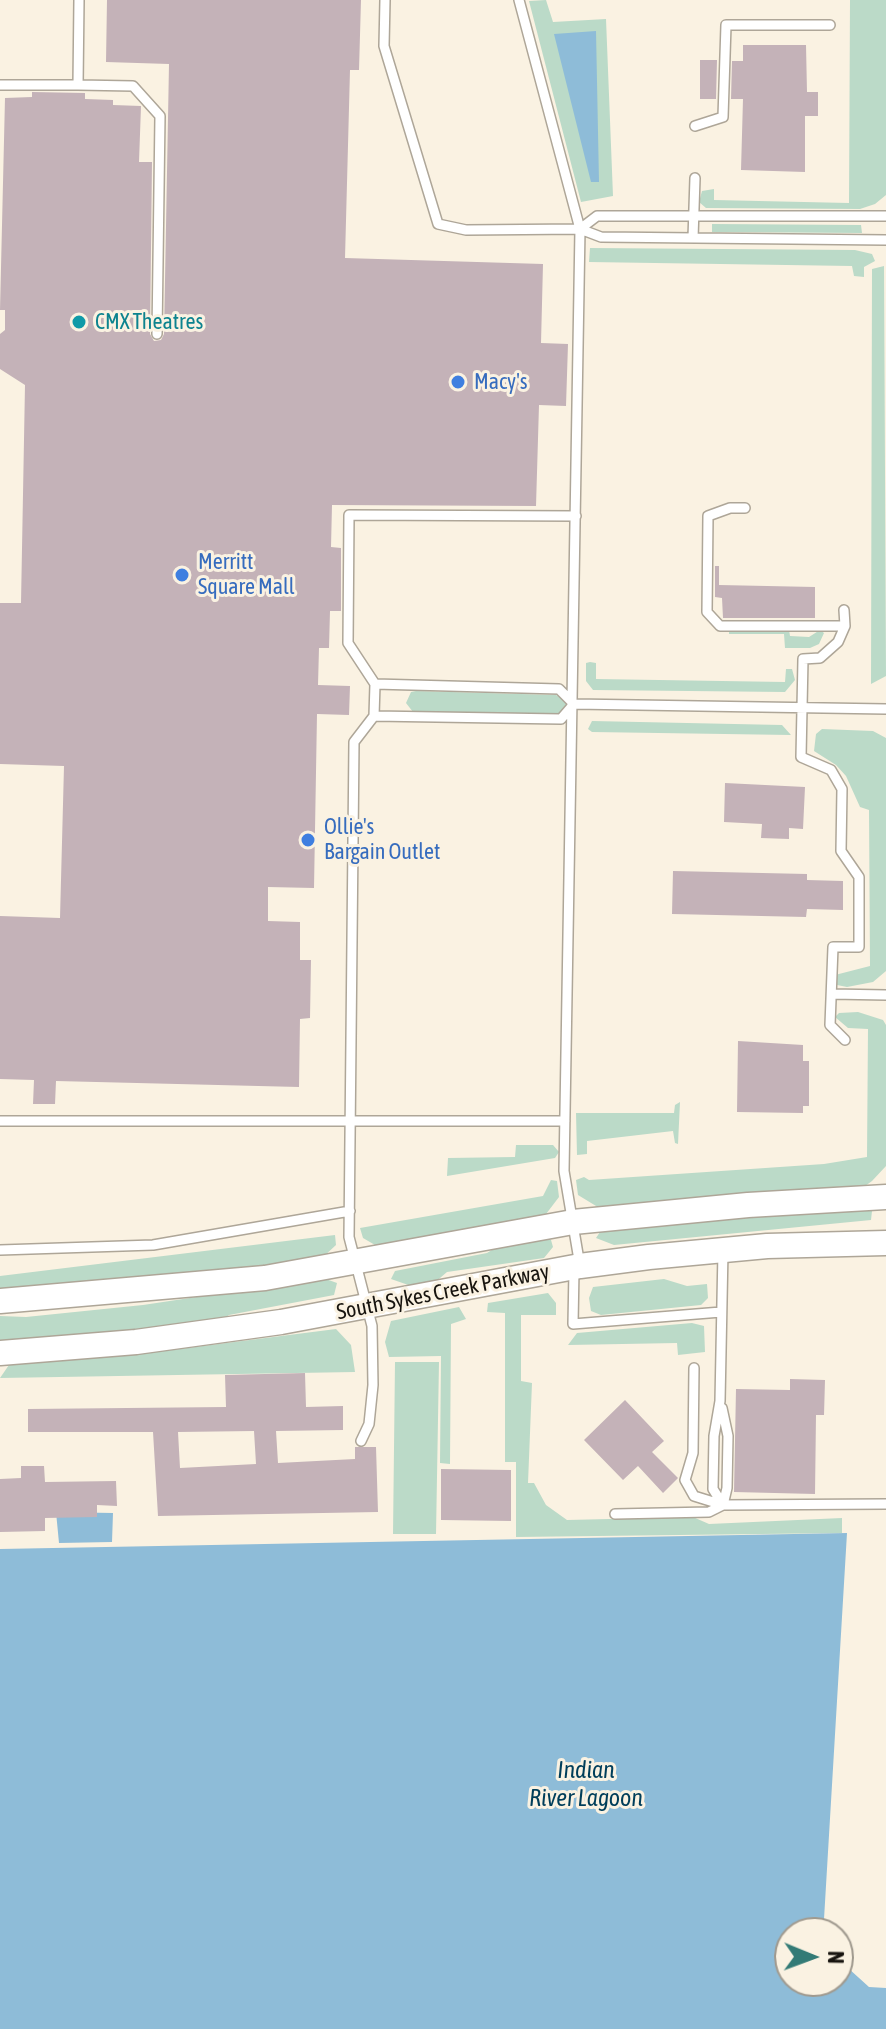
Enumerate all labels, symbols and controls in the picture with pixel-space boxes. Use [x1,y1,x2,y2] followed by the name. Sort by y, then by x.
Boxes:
[95,309,203,335] place label: CMX Theatres
[70,313,88,331] marker: CMX Theatres
[474,369,528,395] place label: Macy's
[449,373,467,391] marker: Macy's
[198,549,295,600] place label: Merritt Square Mall
[173,566,191,584] marker: Merritt Square Mall
[324,814,440,866] place label: Ollie's Bargain Outlet
[299,831,317,849] marker: Ollie's Bargain Outlet
[334,1258,552,1326] street label: South Sykes Creek Parkway
[529,1756,643,1812] water label: Indian River Lagoon
[774,1917,854,1997] north arrow
[823,1951,849,1964] text: N

